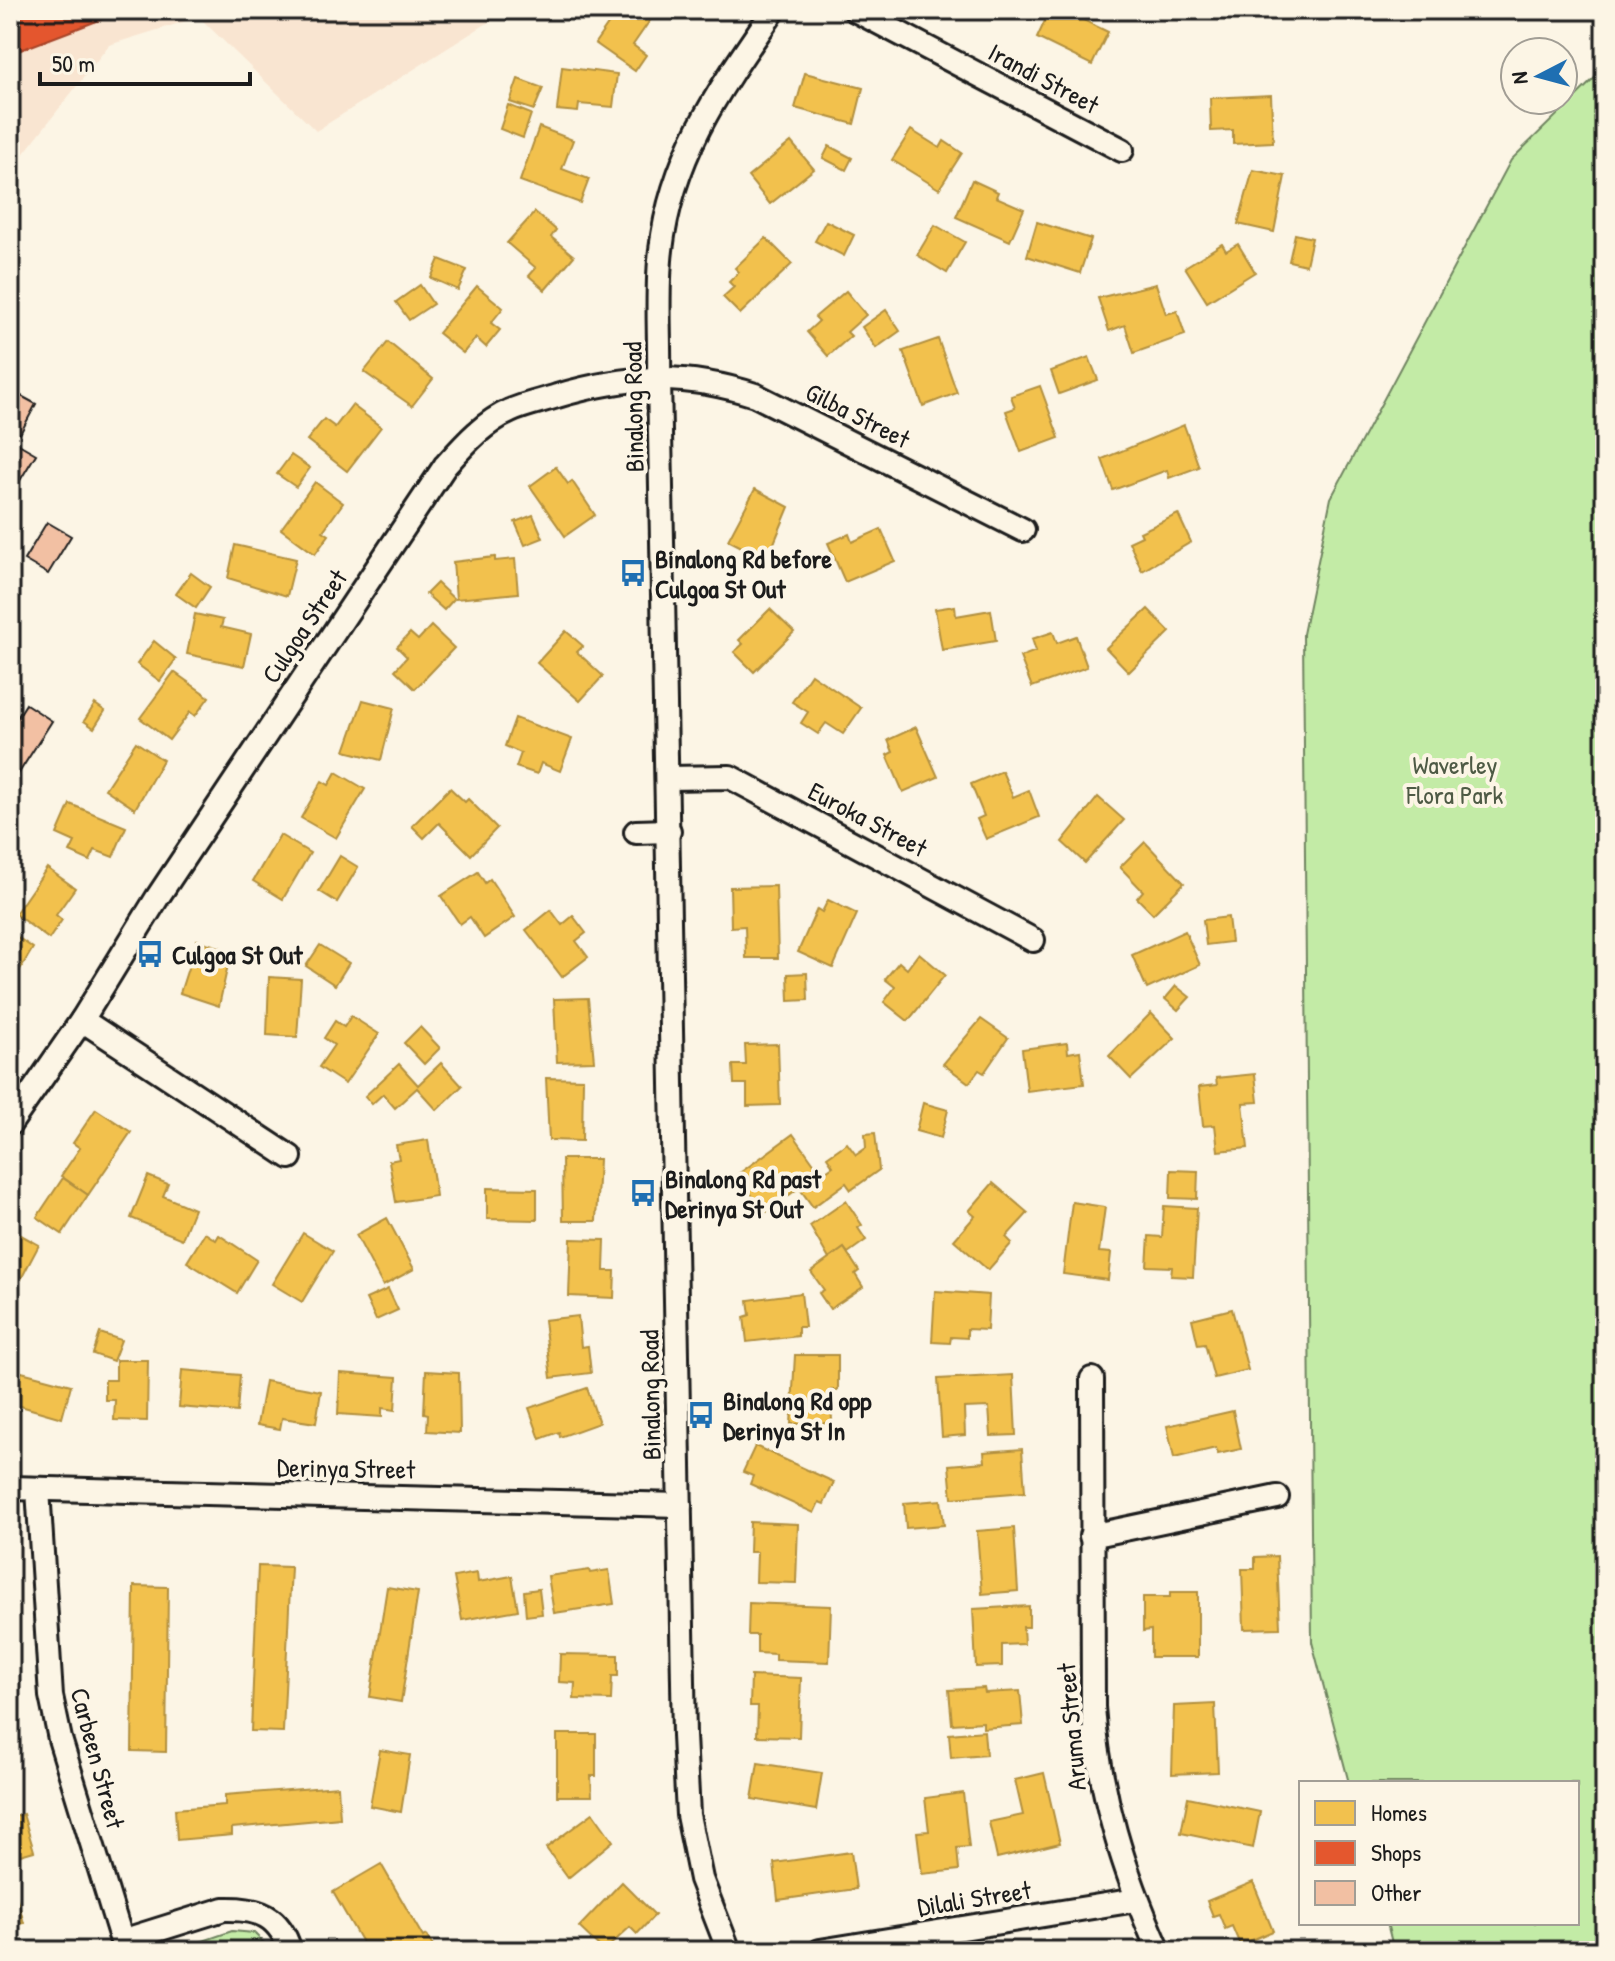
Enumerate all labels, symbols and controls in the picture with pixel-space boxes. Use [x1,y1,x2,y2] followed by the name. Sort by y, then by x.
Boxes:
[983,34,1106,122] street label: Irandi Street
[40,36,250,86] scale bar
[1499,36,1579,116] north arrow
[52,47,95,79] text: 50 m
[1504,70,1535,85] text: N
[614,342,652,472] street label: Binalong Road
[800,374,917,457] street label: Gilba Street
[655,541,832,607] place label: Binalong Rd before Culgoa St Out
[618,558,648,588] bus stop icon: Binalong Rd before Culgoa St Out
[253,561,356,690] street label: Culgoa Street
[1406,747,1504,812] park label: Waverley Flora Park
[802,773,934,865] street label: Euroka Street
[172,937,303,973] place label: Culgoa St Out
[135,939,165,969] bus stop icon: Culgoa St Out
[665,1161,822,1227] place label: Binalong Rd past Derinya St Out
[628,1178,658,1208] bus stop icon: Binalong Rd past Derinya St Out
[631,1330,669,1460] street label: Binalong Road
[723,1383,872,1449] place label: Binalong Rd opp Derinya St In
[686,1400,716,1430] bus stop icon: Binalong Rd opp Derinya St In
[277,1449,416,1487] street label: Derinya Street
[1048,1661,1094,1792] street label: Aruma Street
[62,1684,134,1833] street label: Carbeen Street
[1299,1781,1579,1925] legend
[1371,1796,1427,1828] text: Homes
[1371,1836,1421,1868] text: Shops
[915,1872,1034,1924] street label: Dilali Street
[1371,1876,1421,1908] text: Other

